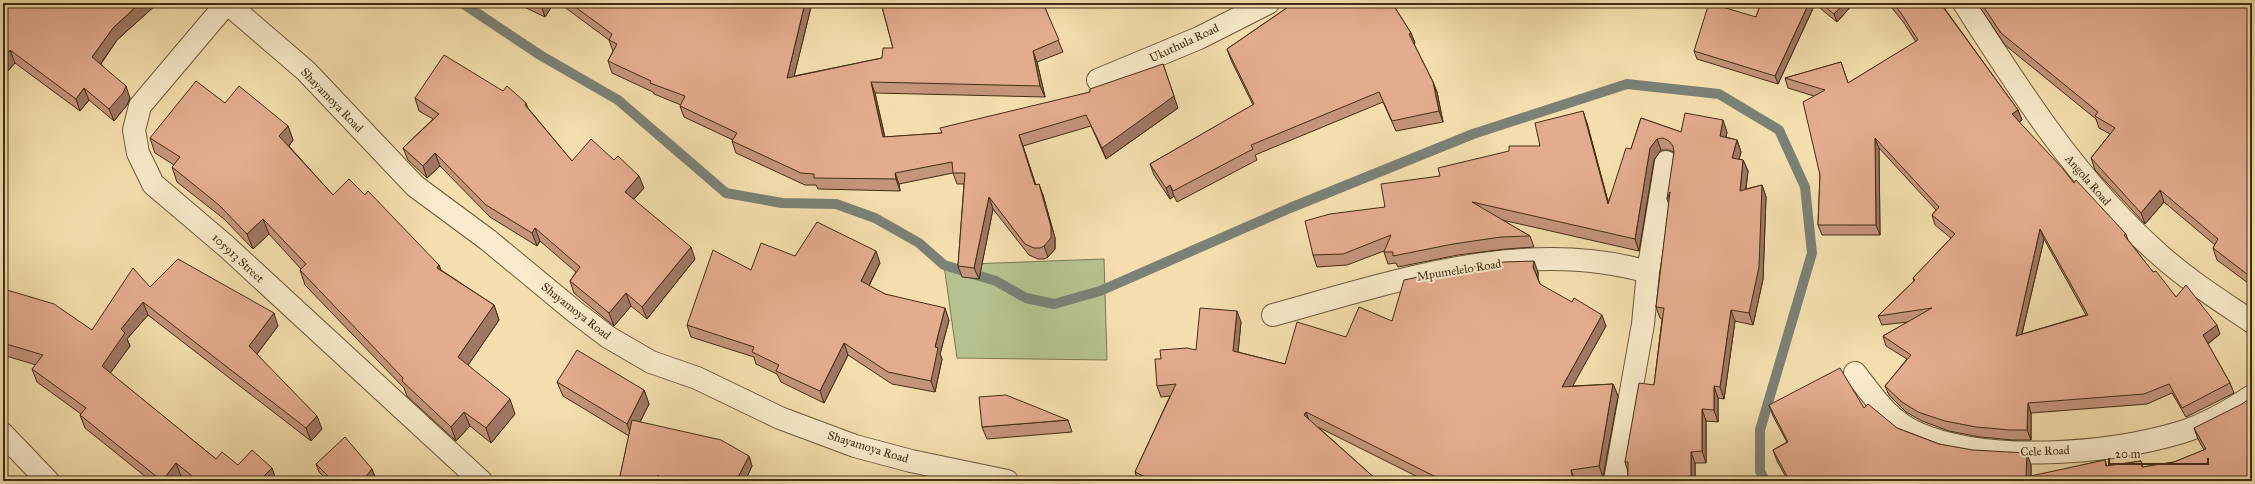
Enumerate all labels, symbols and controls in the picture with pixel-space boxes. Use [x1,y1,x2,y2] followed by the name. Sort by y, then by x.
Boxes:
[1147,21,1221,65] street label: Ukuthula Road
[298,65,366,135] street label: Shayamoya Road
[2061,151,2114,209] street label: Angola Road
[209,231,267,286] street label: 105913 Street
[1416,256,1502,284] street label: Mpumelelo Road
[539,280,613,342] street label: Shayamoya Road
[826,428,910,466] street label: Shayamoya Road
[2109,440,2208,466] scale bar
[2020,443,2070,459] street label: Cele Road
[2115,447,2141,461] text: 20 m

